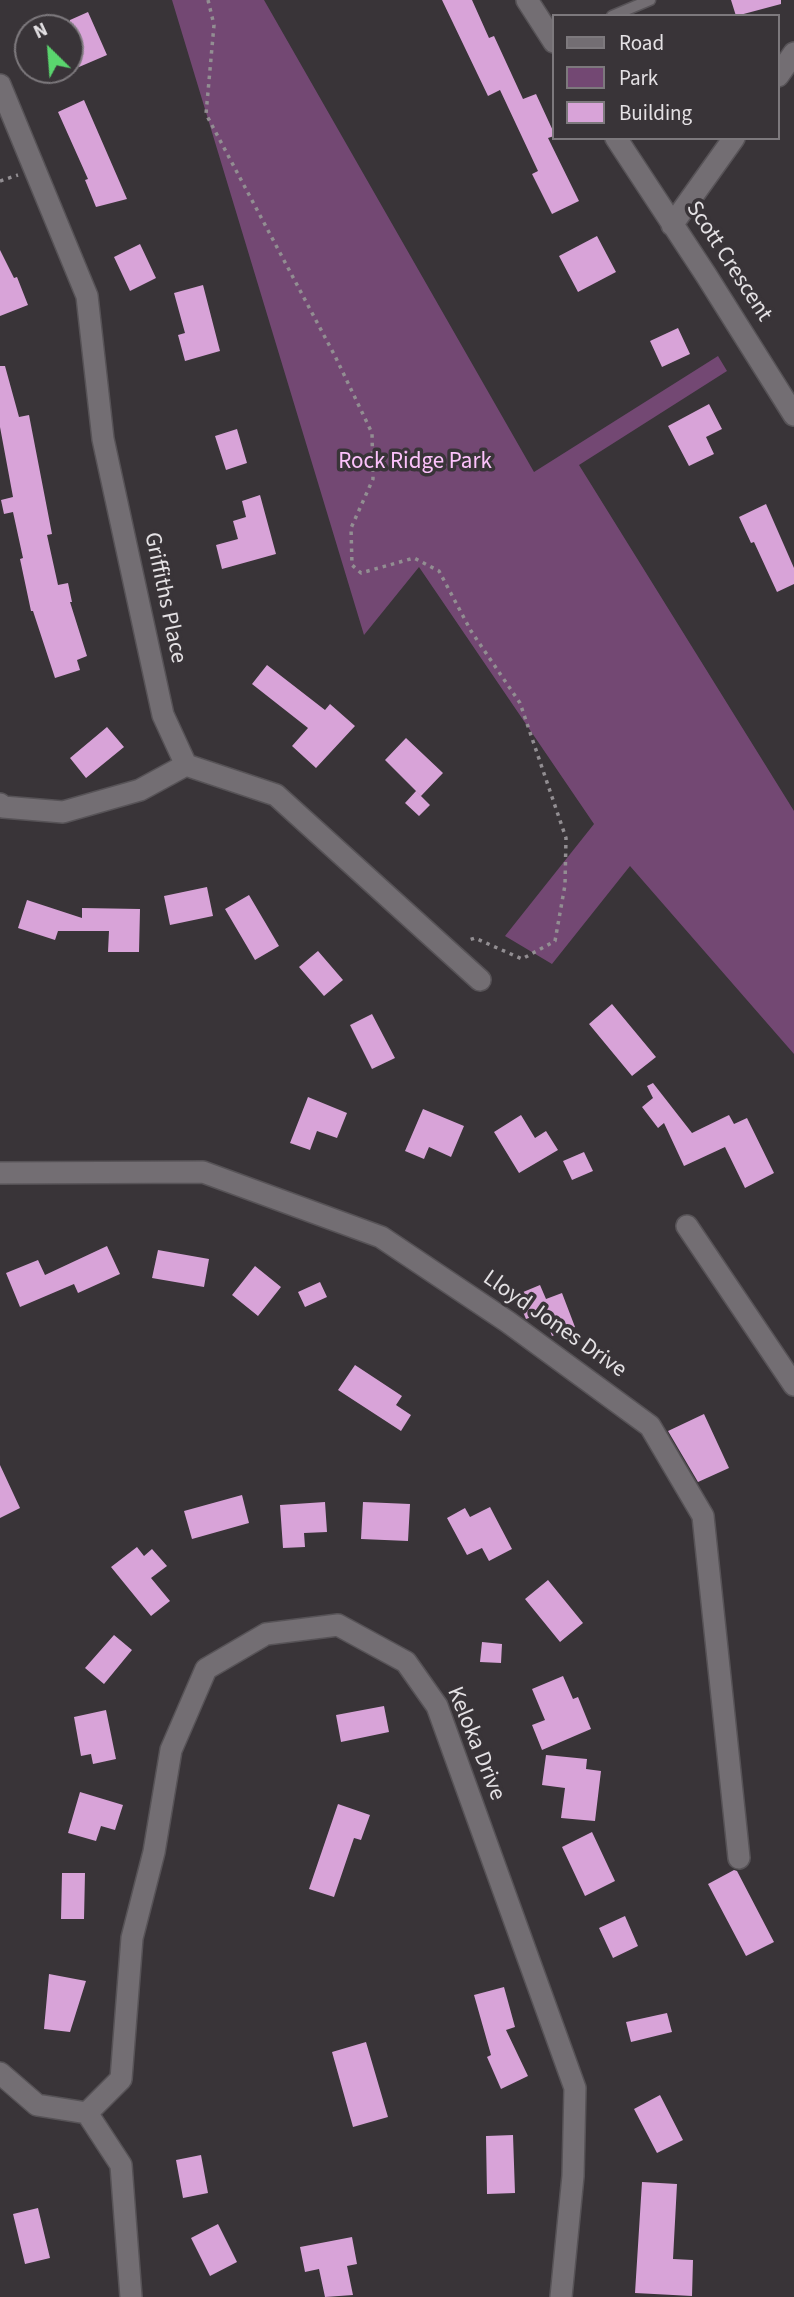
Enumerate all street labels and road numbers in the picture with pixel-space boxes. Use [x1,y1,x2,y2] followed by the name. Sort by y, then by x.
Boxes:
[679,197,777,327] street label: Scott Crescent
[137,530,191,666] street label: Griffiths Place
[477,1265,631,1385] street label: Lloyd Jones Drive
[440,1683,510,1805] street label: Keloka Drive

